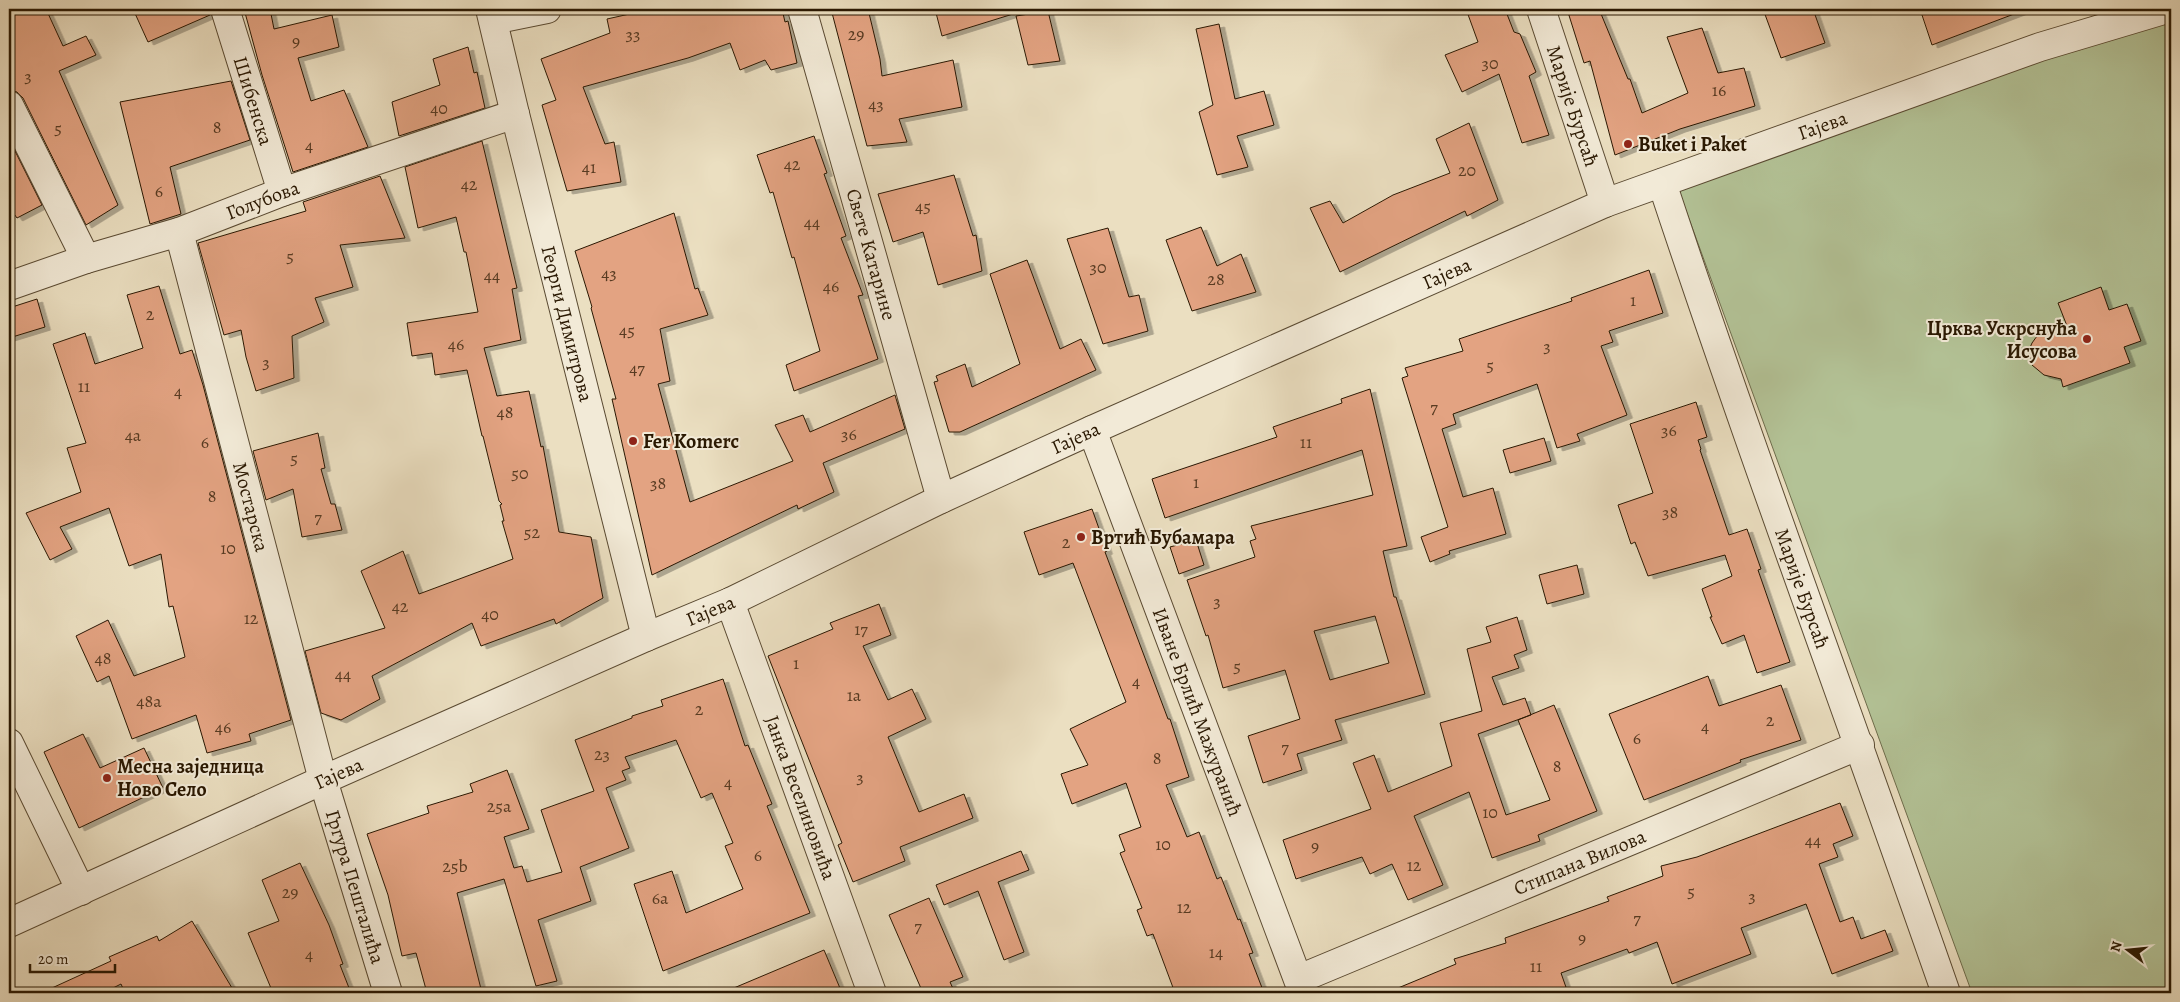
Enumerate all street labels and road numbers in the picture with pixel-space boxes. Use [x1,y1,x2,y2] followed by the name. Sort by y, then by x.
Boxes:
[1540,42,1605,170] street label: Марије Бурсаћ
[227,53,280,149] street label: Шибенска
[1794,104,1852,147] street label: Гајева
[222,174,304,227] street label: Голубова
[840,186,903,323] street label: Свете Катарине
[534,243,600,405] street label: Георги Димитрова
[1418,251,1476,296] street label: Гајева
[1047,415,1105,461] street label: Гајева
[226,459,276,555] street label: Мостарска
[1768,525,1836,653] street label: Марије Бурсаћ
[682,588,740,633] street label: Гајева
[1146,604,1249,821] street label: Иване Брлић Мажуранић
[758,712,843,884] street label: Јанка Веселиновића
[310,751,368,796] street label: Гајева
[319,806,391,968] street label: Гргура Пешталића
[1510,823,1651,902] street label: Стипана Вилова

